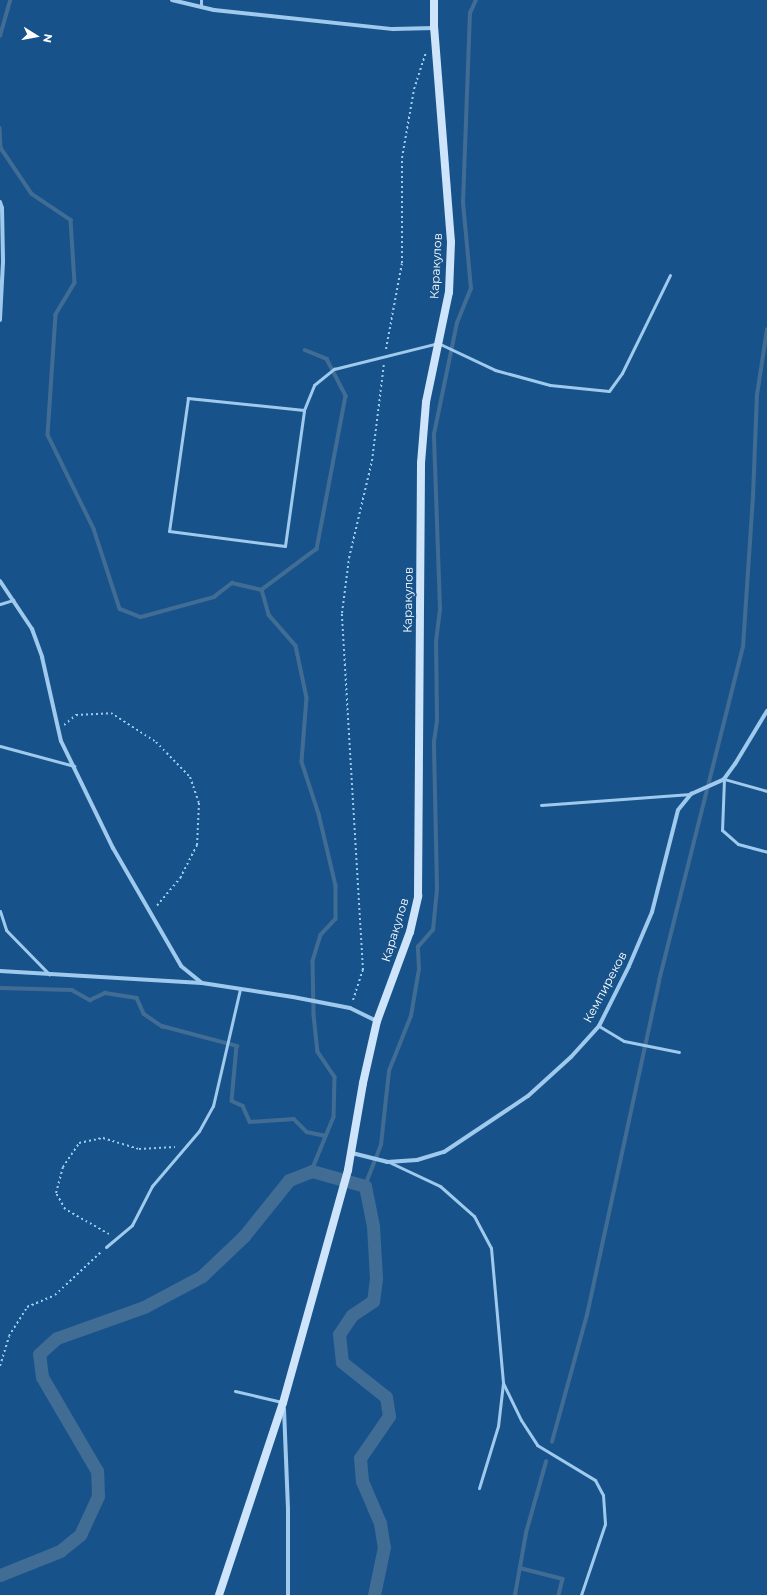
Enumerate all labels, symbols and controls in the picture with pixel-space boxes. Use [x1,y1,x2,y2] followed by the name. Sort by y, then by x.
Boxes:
[16,16,56,56] north arrow
[40,33,56,44] text: N
[427,233,445,299] street label: Каракулов
[400,567,416,633] street label: Каракулов
[378,896,412,964] street label: Каракулов
[580,949,630,1025] street label: Кемпиреков

